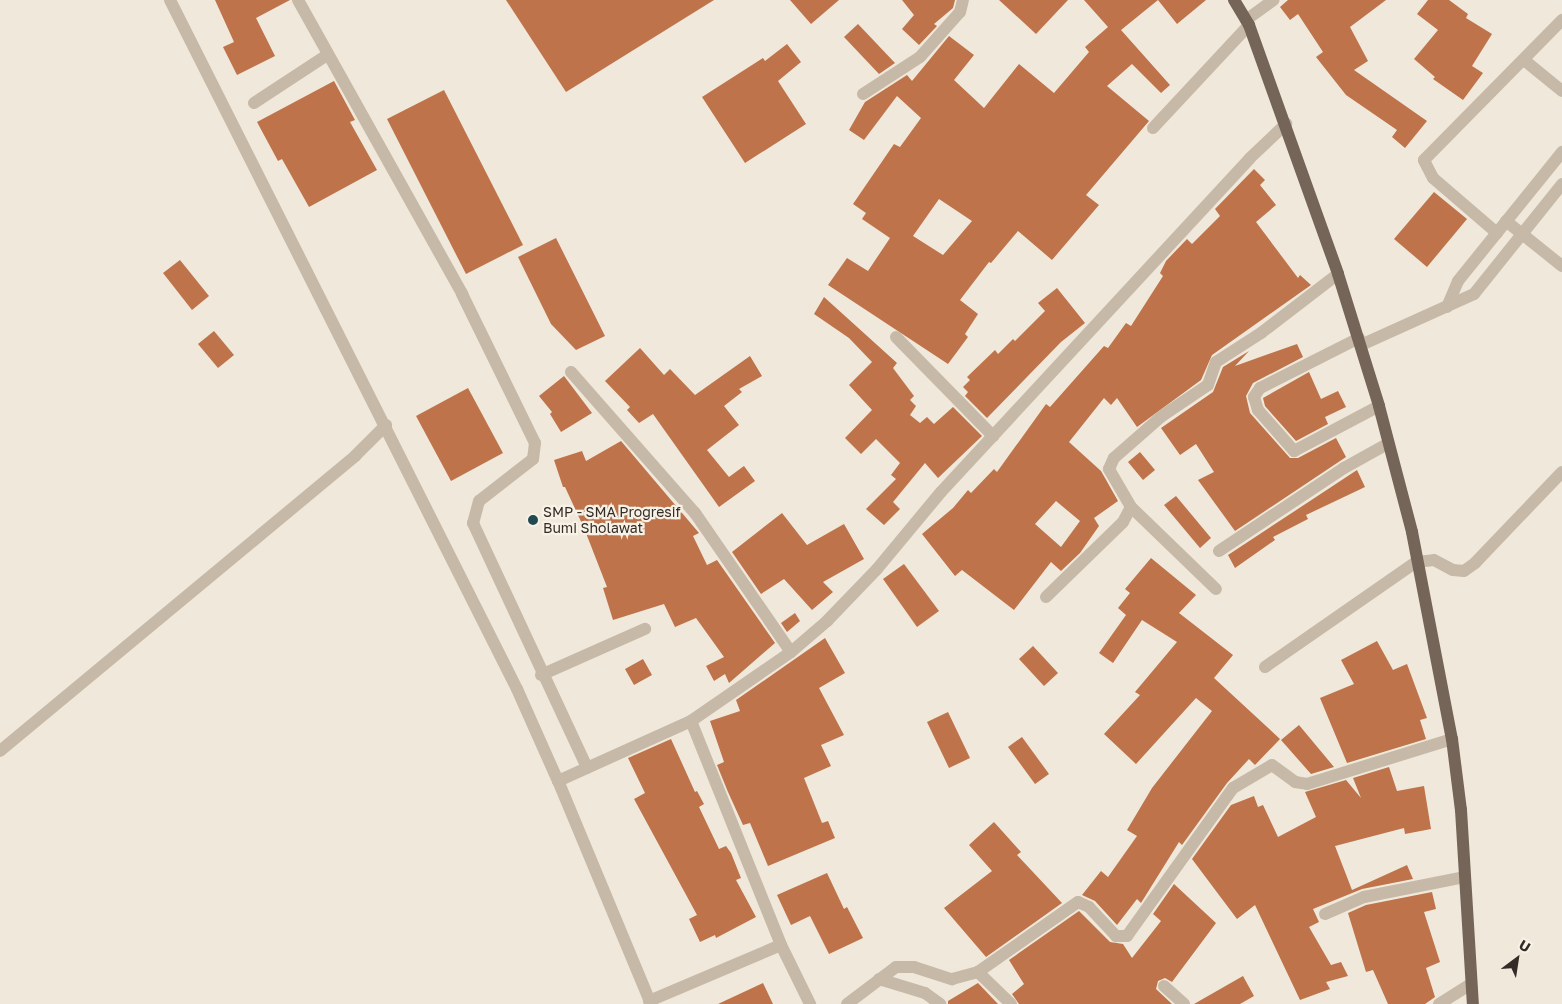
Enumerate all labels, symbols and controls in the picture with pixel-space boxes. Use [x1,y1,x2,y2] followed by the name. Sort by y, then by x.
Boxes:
[543,504,681,536] place label: SMP - SMA Progresif Bumi Sholawat
[527,514,539,526] marker: SMP - SMA Progresif Bumi Sholawat
[1492,934,1542,984] north arrow
[1516,936,1534,956] text: U

